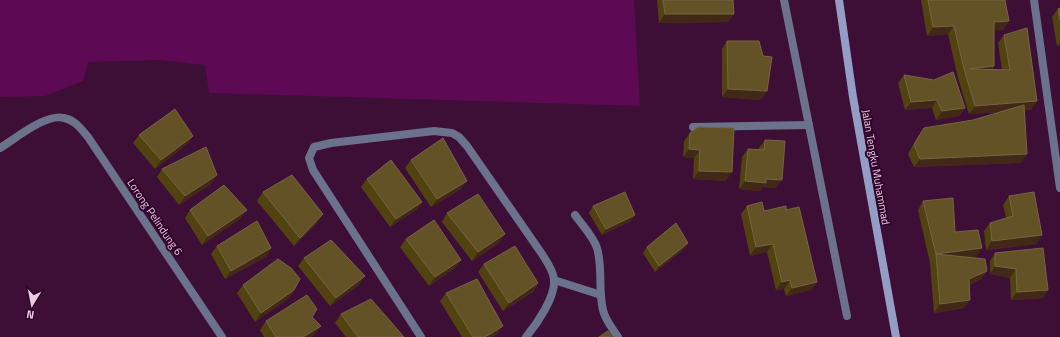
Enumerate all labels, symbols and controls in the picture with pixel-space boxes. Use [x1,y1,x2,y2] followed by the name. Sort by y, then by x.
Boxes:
[858,108,894,226] street label: Jalan Tengku Muhammad
[123,176,187,258] street label: Lorong Pelindung 6
[12,285,52,325] north arrow
[25,306,35,323] text: N

